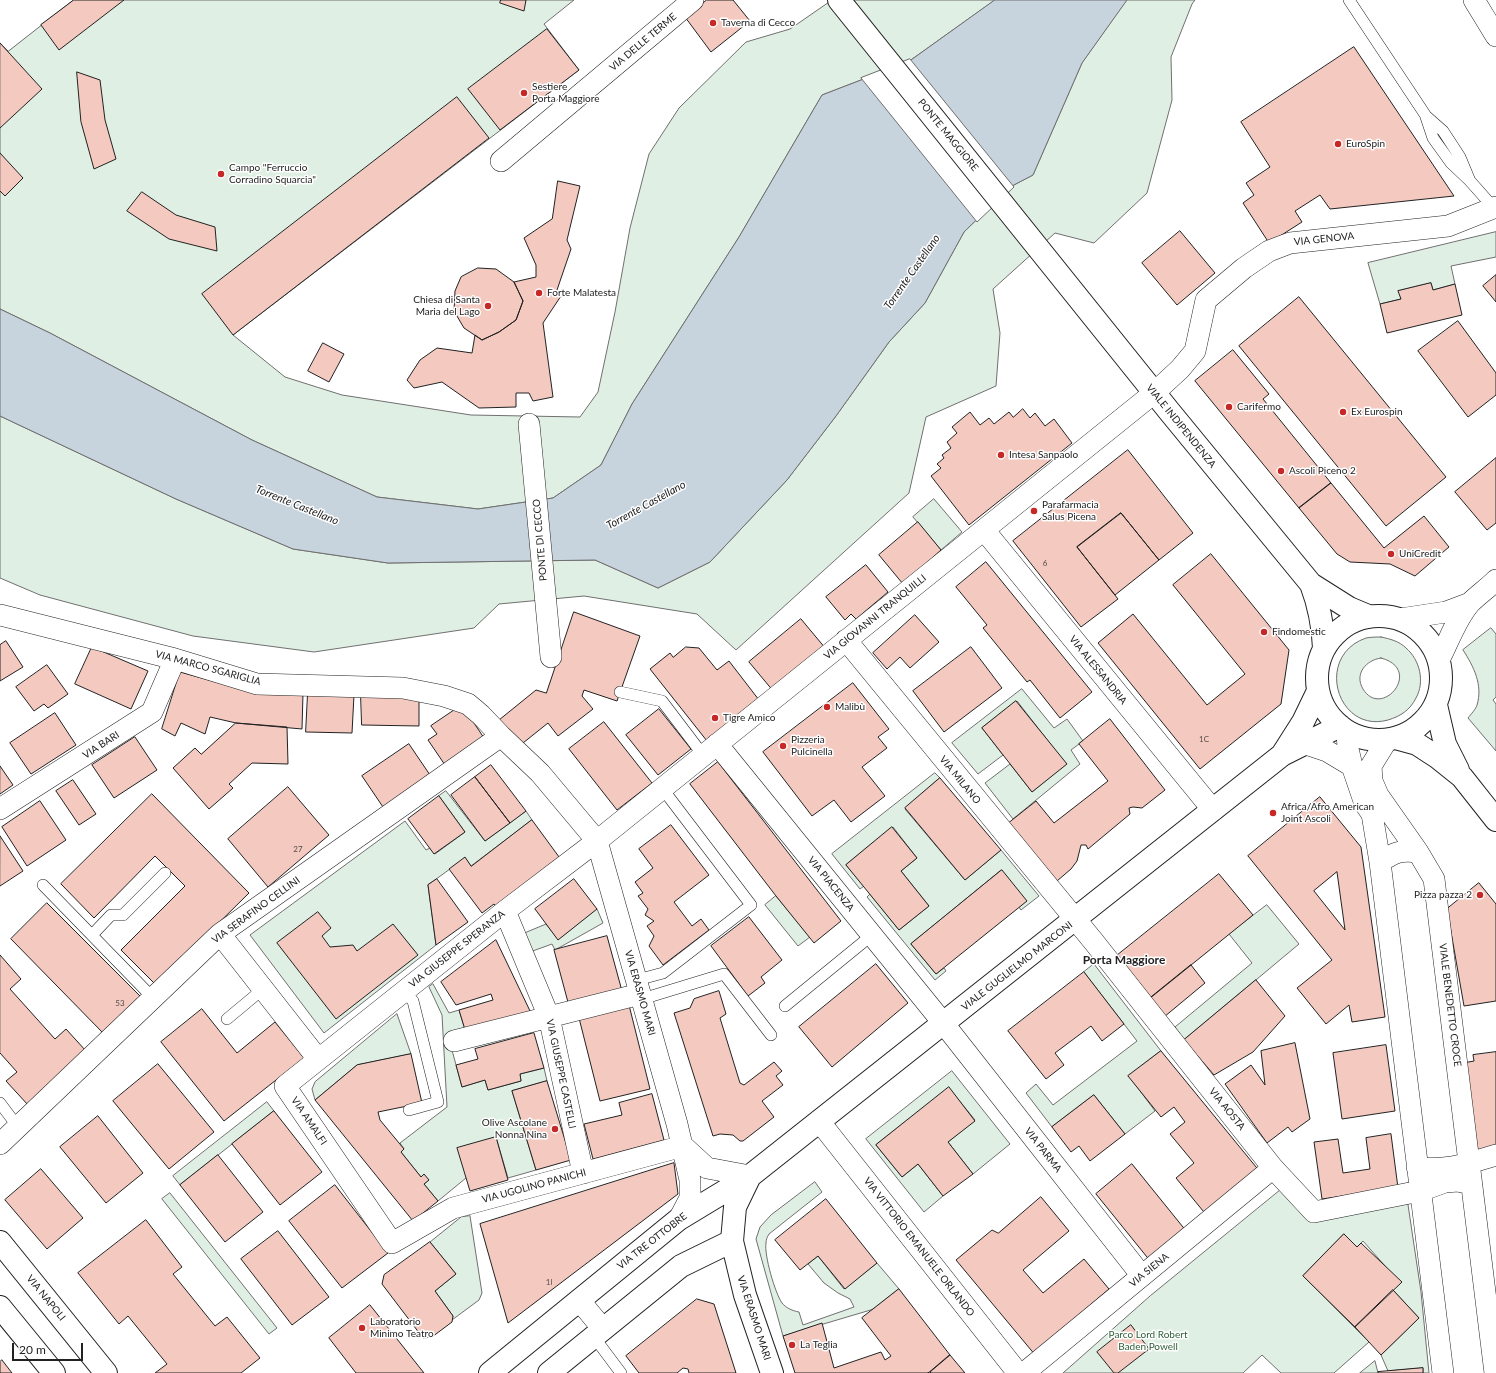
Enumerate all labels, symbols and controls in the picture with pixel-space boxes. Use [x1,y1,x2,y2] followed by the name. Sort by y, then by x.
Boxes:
[607,10,679,74] street label: VIA DELLE TERME
[721,17,795,29] place label: Taverna di Cecco
[708,18,718,28] marker: Taverna di Cecco
[532,81,599,104] place label: Sestiere Porta Maggiore
[519,88,529,98] marker: Sestiere Porta Maggiore
[915,97,981,173] street label: PONTE MAGGIORE
[1346,138,1385,150] place label: EuroSpin
[1333,139,1343,149] marker: EuroSpin
[229,162,316,186] place label: Campo "Ferruccio Corradino Squarcia"
[216,169,226,179] marker: Campo "Ferruccio Corradino Squarcia"
[1293,230,1355,248] street label: VIA GENOVA
[881,232,943,312] water label: Torrente Castellano
[547,287,616,299] place label: Forte Malatesta
[534,288,544,298] marker: Forte Malatesta
[413,294,480,318] place label: Chiesa di Santa Maria del Lago
[483,301,493,311] marker: Chiesa di Santa Maria del Lago
[1144,382,1218,470] street label: VIALE INDIPENDENZA
[1237,401,1281,413] place label: Carifermo
[1224,402,1234,412] marker: Carifermo
[1351,406,1402,418] place label: Ex Eurospin
[1338,407,1348,417] marker: Ex Eurospin
[1009,449,1078,461] place label: Intesa Sanpaolo
[996,450,1006,460] marker: Intesa Sanpaolo
[1289,465,1356,477] place label: Ascoli Piceno 2
[1276,466,1286,476] marker: Ascoli Piceno 2
[604,478,688,532] water label: Torrente Castellano
[254,482,340,528] water label: Torrente Castellano
[530,499,550,581] street label: PONTE DI CECCO
[1042,499,1099,522] place label: Parafarmacia Salus Picena
[1029,506,1039,516] marker: Parafarmacia Salus Picena
[1399,548,1441,560] place label: UniCredit
[1386,549,1396,559] marker: UniCredit
[1043,558,1047,568] house number: 6
[821,572,929,662] street label: VIA GIOVANNI TRANQUILLI
[1272,626,1326,638] place label: Findomestic
[1259,627,1269,637] marker: Findomestic
[1067,633,1129,707] street label: VIA ALESSANDRIA
[154,648,262,688] street label: VIA MARCO SGARIGLIA
[835,701,865,713] place label: Malibù
[822,702,832,712] marker: Malibù
[723,712,775,724] place label: Tigre Amico
[710,713,720,723] marker: Tigre Amico
[80,729,122,761] street label: VIA BARI
[791,734,833,758] place label: Pizzeria Pulcinella
[1199,734,1209,744] house number: 1C
[778,741,788,751] marker: Pizzeria Pulcinella
[937,753,983,807] street label: VIA MILANO
[1281,801,1374,824] place label: Africa/Afro American Joint Ascoli
[1268,808,1278,818] marker: Africa/Afro American Joint Ascoli
[293,844,303,854] house number: 27
[805,854,857,914] street label: VIA PIACENZA
[210,874,302,946] street label: VIA SERAFINO CELLINI
[1414,889,1472,901] place label: Pizza pazza 2
[1475,890,1485,900] marker: Pizza pazza 2
[407,908,507,990] street label: VIA GIUSEPPE SPERANZA
[959,919,1075,1013] street label: VIALE GUGLIELMO MARCONI
[1436,943,1464,1067] street label: VIALE BENEDETTO CROCE
[622,949,658,1037] street label: VIA ERASMO MARI
[1083,953,1165,967] district label: Porta Maggiore
[115,998,125,1008] house number: 53
[544,1018,578,1130] street label: VIA GIUSEPPE CASTELLI
[1206,1085,1248,1133] street label: VIA AOSTA
[289,1095,329,1147] street label: VIA AMALFI
[482,1117,547,1140] place label: Olive Ascolane Nonna Nina
[550,1124,560,1134] marker: Olive Ascolane Nonna Nina
[1022,1125,1064,1175] street label: VIA PARMA
[481,1166,587,1206] street label: VIA UGOLINO PANICHI
[861,1175,977,1319] street label: VIA VITTORIO EMANUELE ORLANDO
[615,1210,689,1272] street label: VIA TRE OTTOBRE
[1127,1250,1171,1290] street label: VIA SIENA
[24,1273,68,1323] street label: VIA NAPOLI
[735,1274,773,1362] street label: VIA ERASMO MARI
[546,1277,552,1287] house number: 1l
[370,1316,434,1340] place label: Laboratorio Minimo Teatro
[357,1323,367,1333] marker: Laboratorio Minimo Teatro
[1109,1329,1187,1352] park label: Parco Lord Robert Baden Powell
[14,1335,85,1361] scale bar
[800,1339,838,1351] place label: La Teglia
[787,1340,797,1350] marker: La Teglia
[19,1342,46,1357] text: 20 m

